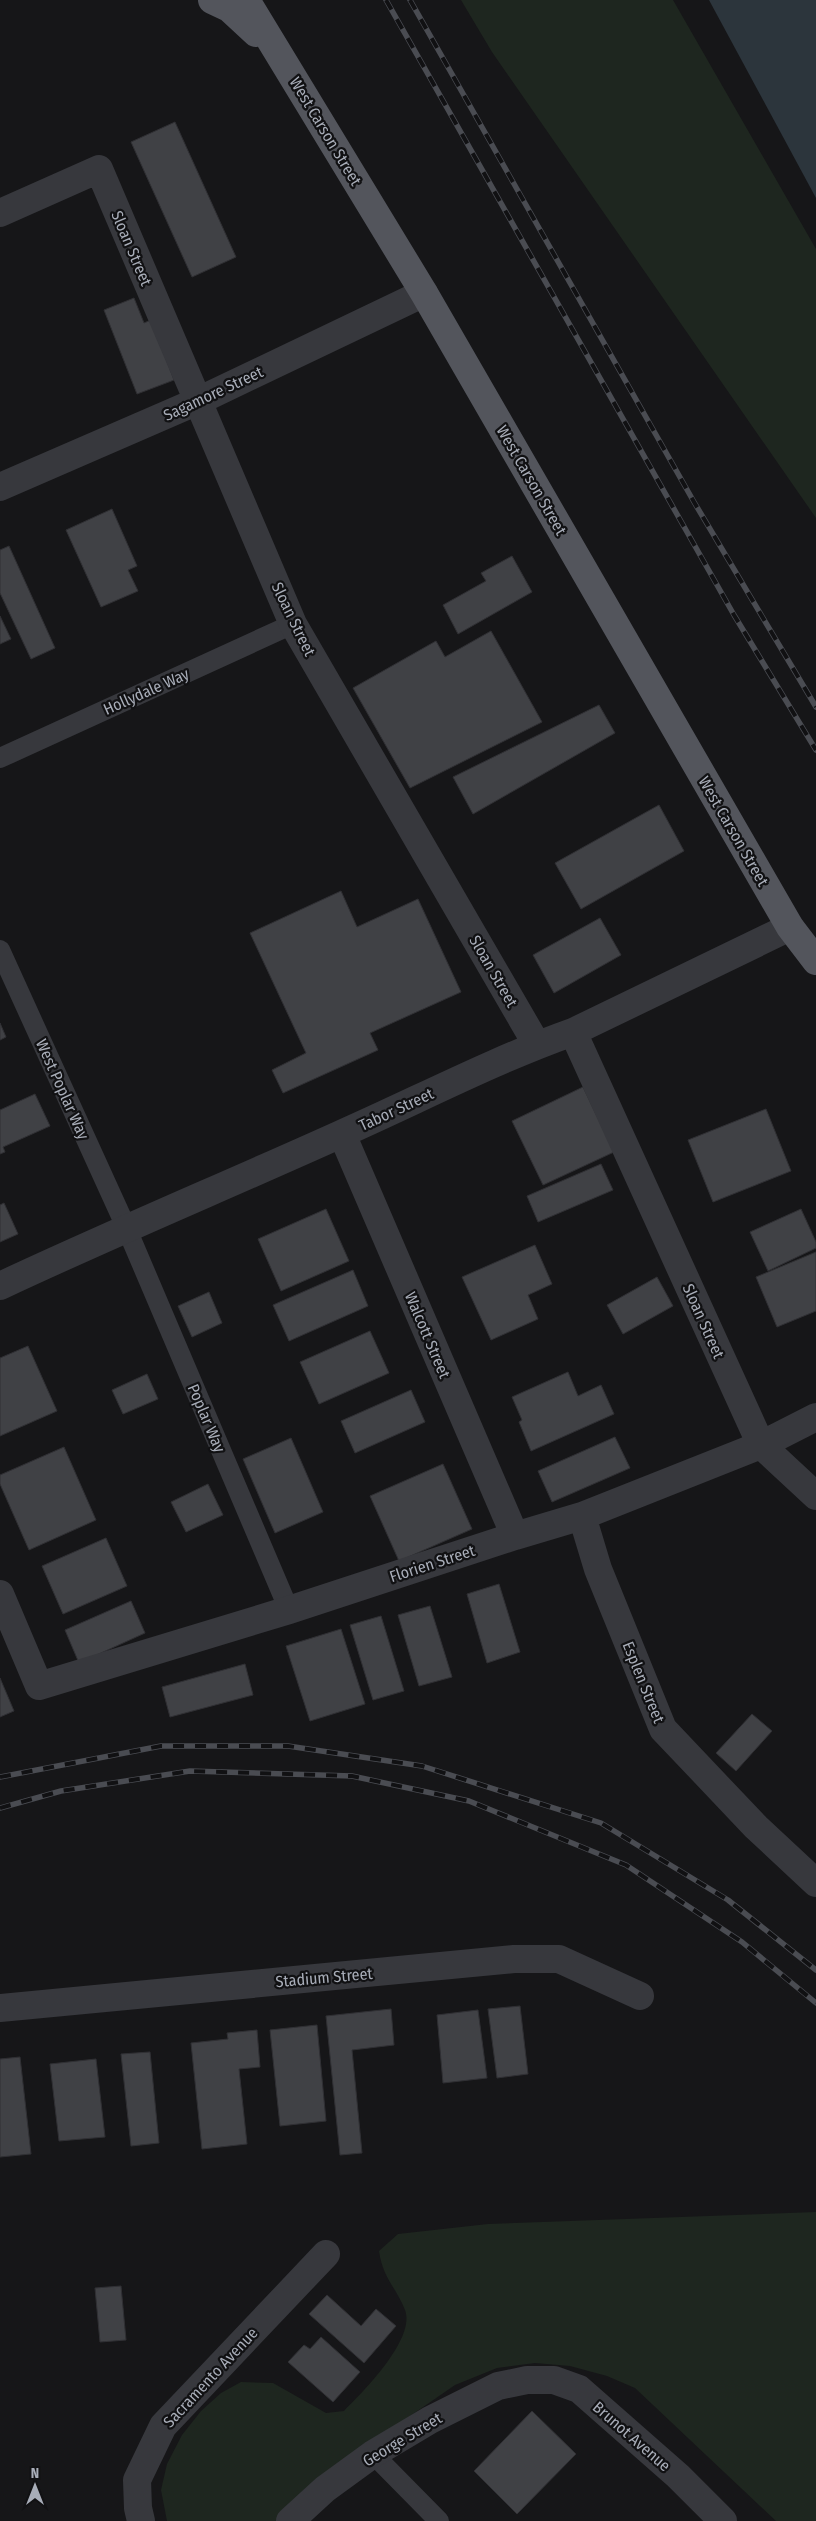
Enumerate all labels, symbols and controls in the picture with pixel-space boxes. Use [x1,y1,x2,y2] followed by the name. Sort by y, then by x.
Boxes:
[286,73,366,190] street label: West Carson Street
[107,208,156,289] street label: Sloan Street
[160,362,267,425] street label: Sagamore Street
[492,422,571,539] street label: West Carson Street
[268,579,320,660] street label: Sloan Street
[100,664,193,719] street label: Hollydale Way
[694,773,773,890] street label: West Carson Street
[465,932,522,1011] street label: Sloan Street
[32,1036,94,1143] street label: West Poplar Way
[356,1084,437,1135] street label: Tabor Street
[679,1281,729,1362] street label: Sloan Street
[401,1289,455,1382] street label: Walcott Street
[184,1381,230,1456] street label: Poplar Way
[387,1541,478,1586] street label: Florien Street
[619,1639,669,1726] street label: Esplen Street
[275,1964,374,1991] street label: Stadium Street
[159,2323,262,2431] street label: Sacramento Avenue
[589,2398,674,2475] street label: Brunot Avenue
[359,2408,446,2471] street label: George Street
[10,2461,60,2511] north arrow
[31,2465,39,2482] text: N

